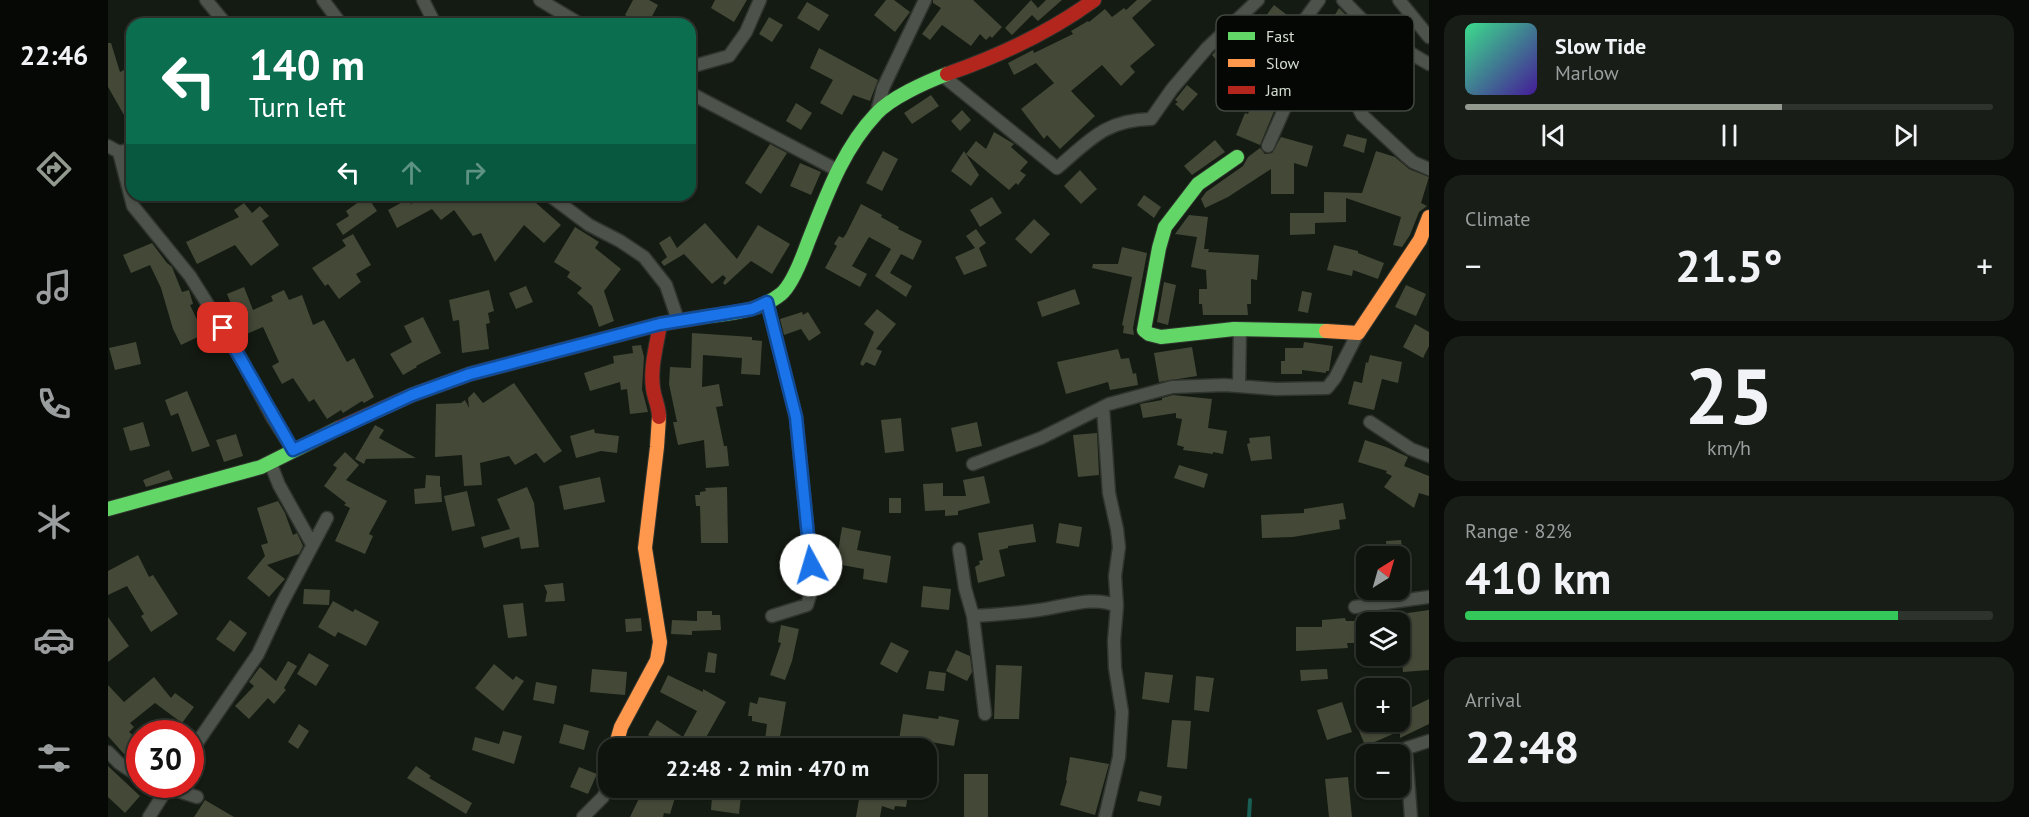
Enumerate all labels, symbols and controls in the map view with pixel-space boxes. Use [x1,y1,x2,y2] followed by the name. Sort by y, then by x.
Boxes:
[1216,15,1414,111] legend
[1266,26,1295,46] text: Fast
[1555,32,1646,60] text: Slow Tide
[249,37,365,92] text: 140 m
[20,38,88,72] text: 22:46
[150,42,228,120] icon: left
[1266,53,1300,73] text: Slow
[1555,60,1619,86] text: Marlow
[1265,80,1292,100] text: Jam
[249,90,346,124] text: Turn left
[1537,119,1570,152] icon: previous
[1713,119,1746,152] icon: pause
[1889,119,1922,152] icon: next
[33,148,75,190] icon: directions
[332,156,365,189] icon: left
[395,156,428,189] icon: ahead
[458,156,491,189] icon: right
[1465,206,1531,232] text: Climate
[1675,236,1783,294] text: 21.5°
[1465,244,1482,287] text: −
[1976,244,1993,287] text: +
[33,266,75,308] icon: music
[197,302,248,353] pin
[206,311,239,344] icon: arrive
[1685,345,1773,446] text: 25
[33,383,75,425] icon: phone
[1707,435,1751,461] text: km/h
[33,501,75,543] icon: climate
[1465,518,1572,544] text: Range · 82%
[779,533,843,597] position arrow
[1356,546,1410,600] north arrow
[1356,546,1410,798] map controls
[1465,548,1611,606] text: 410 km
[1356,612,1410,666] button: layers
[33,619,75,661] icon: car
[1356,678,1410,732] button: +
[1465,687,1521,713] text: Arrival
[1465,717,1579,775] text: 22:48
[126,720,204,798] speed limit sign: 30
[33,737,75,779] icon: filters
[1356,744,1410,798] button: −
[666,754,869,782] text: 22:48 · 2 min · 470 m

